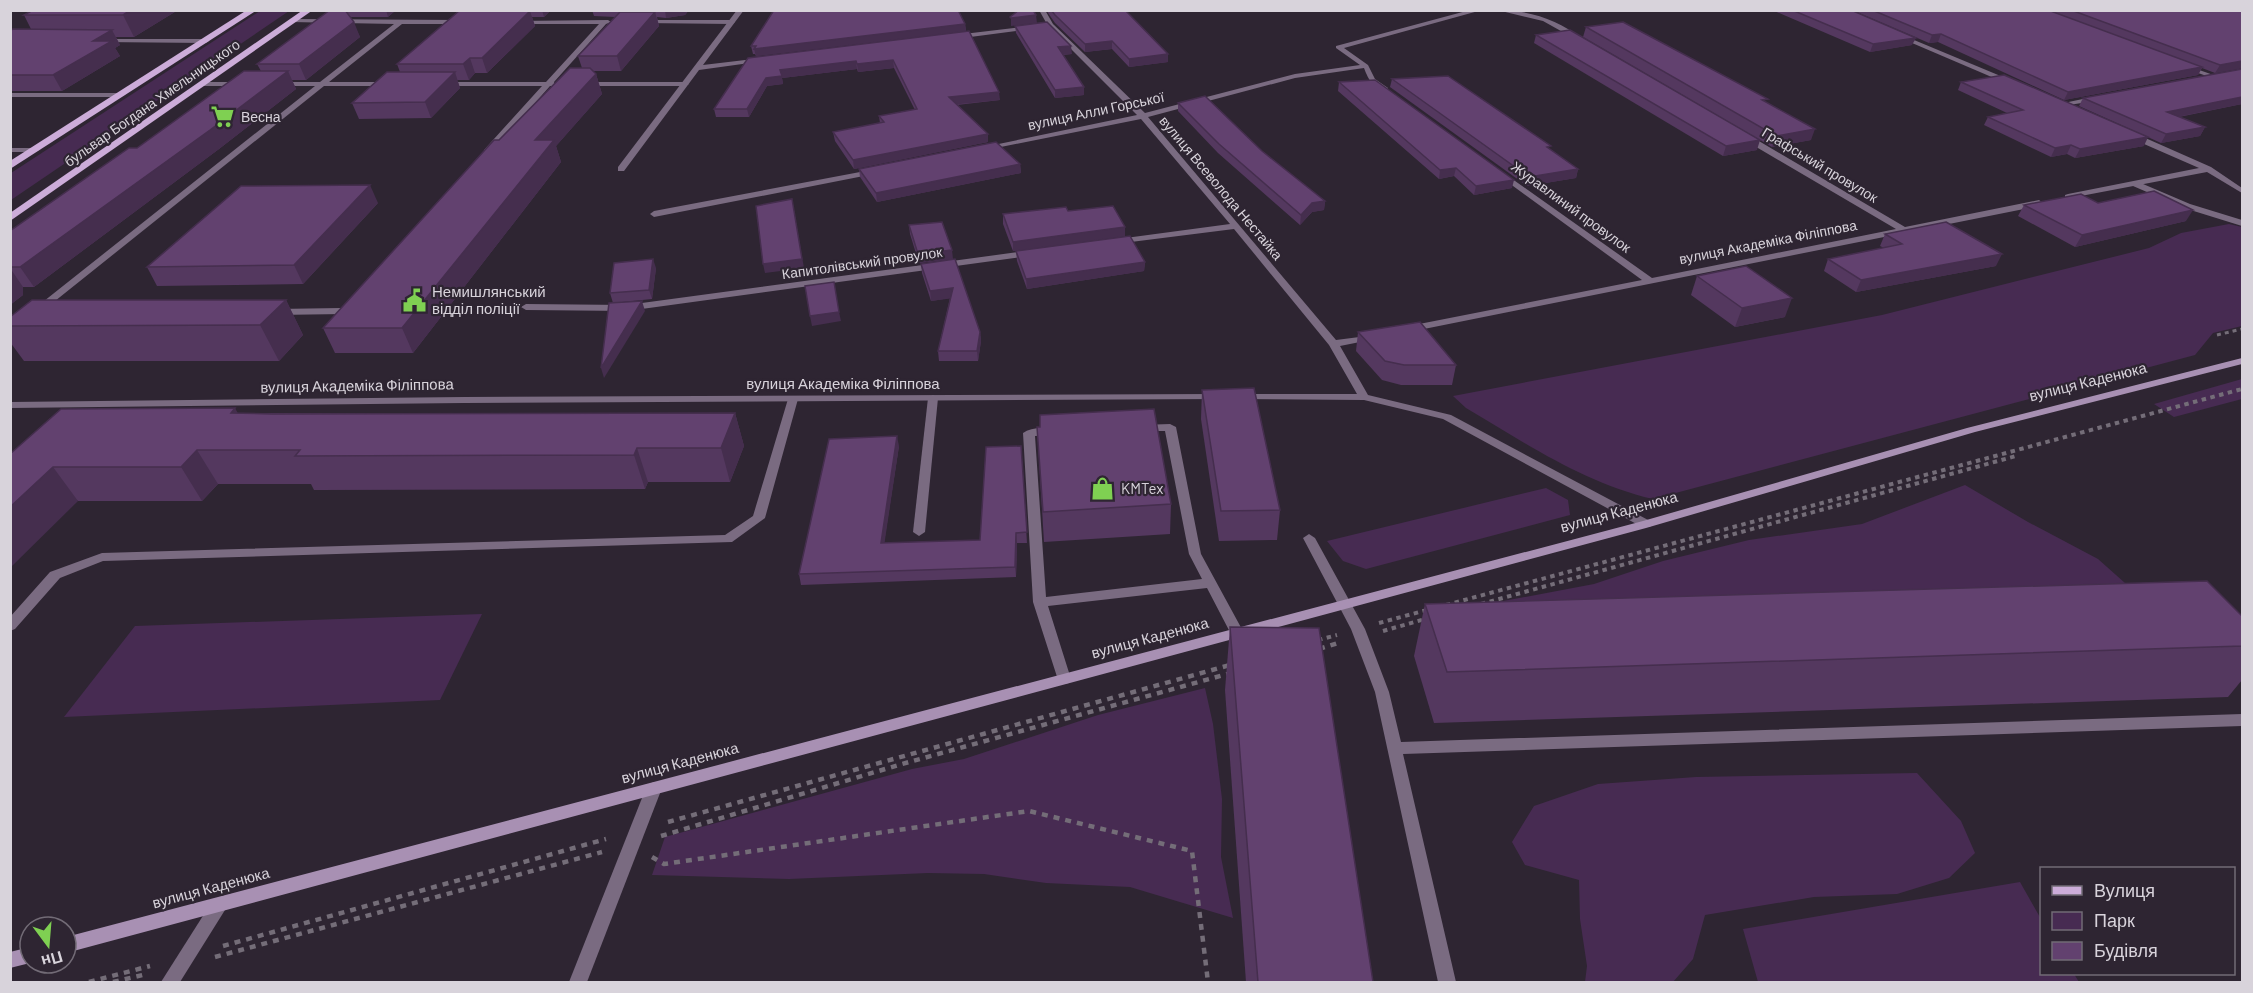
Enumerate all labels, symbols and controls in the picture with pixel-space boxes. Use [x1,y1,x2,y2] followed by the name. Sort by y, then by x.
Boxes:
[61,35,243,170] street label: бульвар Богдана Хмельницького
[1026,88,1166,133] street label: вулиця Алли Горської
[210,104,236,130] supermarket icon: Весна
[241,108,281,125] place label: Весна
[1156,112,1287,263] street label: вулиця Всеволода Нестайка
[1759,123,1882,206] street label: Графський провулок
[1508,157,1635,256] street label: Журавлиний провулок
[1678,216,1858,267] street label: вулиця Академіка Філіппова
[781,243,944,282] street label: Капитолівський провулок
[432,282,546,317] place label: Немишлянський відділ поліції
[401,288,427,314] public building icon: Немишлянський відділ поліції
[2027,358,2149,404] street label: вулиця Каденюка
[260,374,454,396] street label: вулиця Академіка Філіппова
[746,374,940,392] street label: вулиця Академіка Філіппова
[1090,476,1116,502] shop icon: KMTex
[1121,479,1163,497] place label: KMTex
[1558,487,1680,535] street label: вулиця Каденюка
[1089,613,1211,661] street label: вулиця Каденюка
[619,738,741,786] street label: вулиця Каденюка
[150,863,272,911] street label: вулиця Каденюка
[2040,867,2235,975] legend
[2094,879,2155,901] text: Вулиця
[2094,909,2135,931] text: Парк
[18,915,78,975] north arrow
[2094,939,2158,961] text: Будівля
[39,948,65,972] text: Пн

